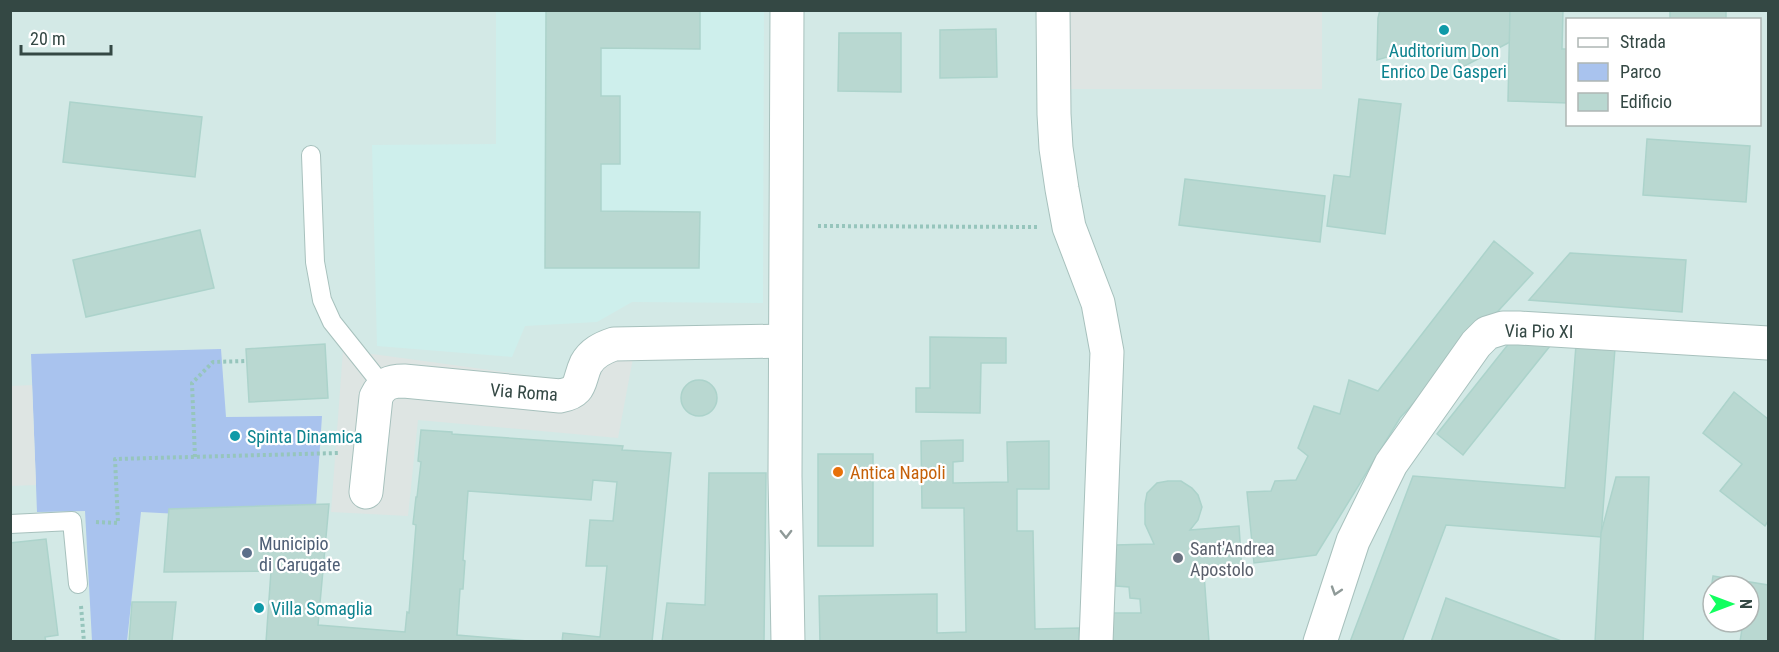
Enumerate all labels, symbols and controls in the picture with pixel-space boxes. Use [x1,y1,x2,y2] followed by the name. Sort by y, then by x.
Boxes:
[21,18,111,56] scale bar
[1566,18,1761,126] legend
[1437,23,1451,37] marker: Auditorium Don Enrico De Gasperi
[30,28,65,49] text: 20 m
[1620,31,1666,52] text: Strada
[1381,40,1507,82] place label: Auditorium Don Enrico De Gasperi
[1620,61,1661,82] text: Parco
[1620,91,1672,112] text: Edificio
[1504,320,1574,342] street label: Via Pio XI
[489,379,559,405] street label: Via Roma
[247,426,363,447] place label: Spinta Dinamica
[228,429,242,443] marker: Spinta Dinamica
[850,462,946,483] place label: Antica Napoli
[831,465,845,479] marker: Antica Napoli
[779,530,792,539] one-way arrow
[259,533,340,575] place label: Municipio di Carugate
[1190,538,1275,580] place label: Sant'Andrea Apostolo
[240,546,254,560] marker: Municipio di Carugate
[1171,551,1185,565] marker: Sant'Andrea Apostolo
[1701,574,1761,634] north arrow
[1331,585,1344,596] one-way arrow
[271,598,373,619] place label: Villa Somaglia
[1736,599,1755,609] text: N
[252,601,266,615] marker: Villa Somaglia

